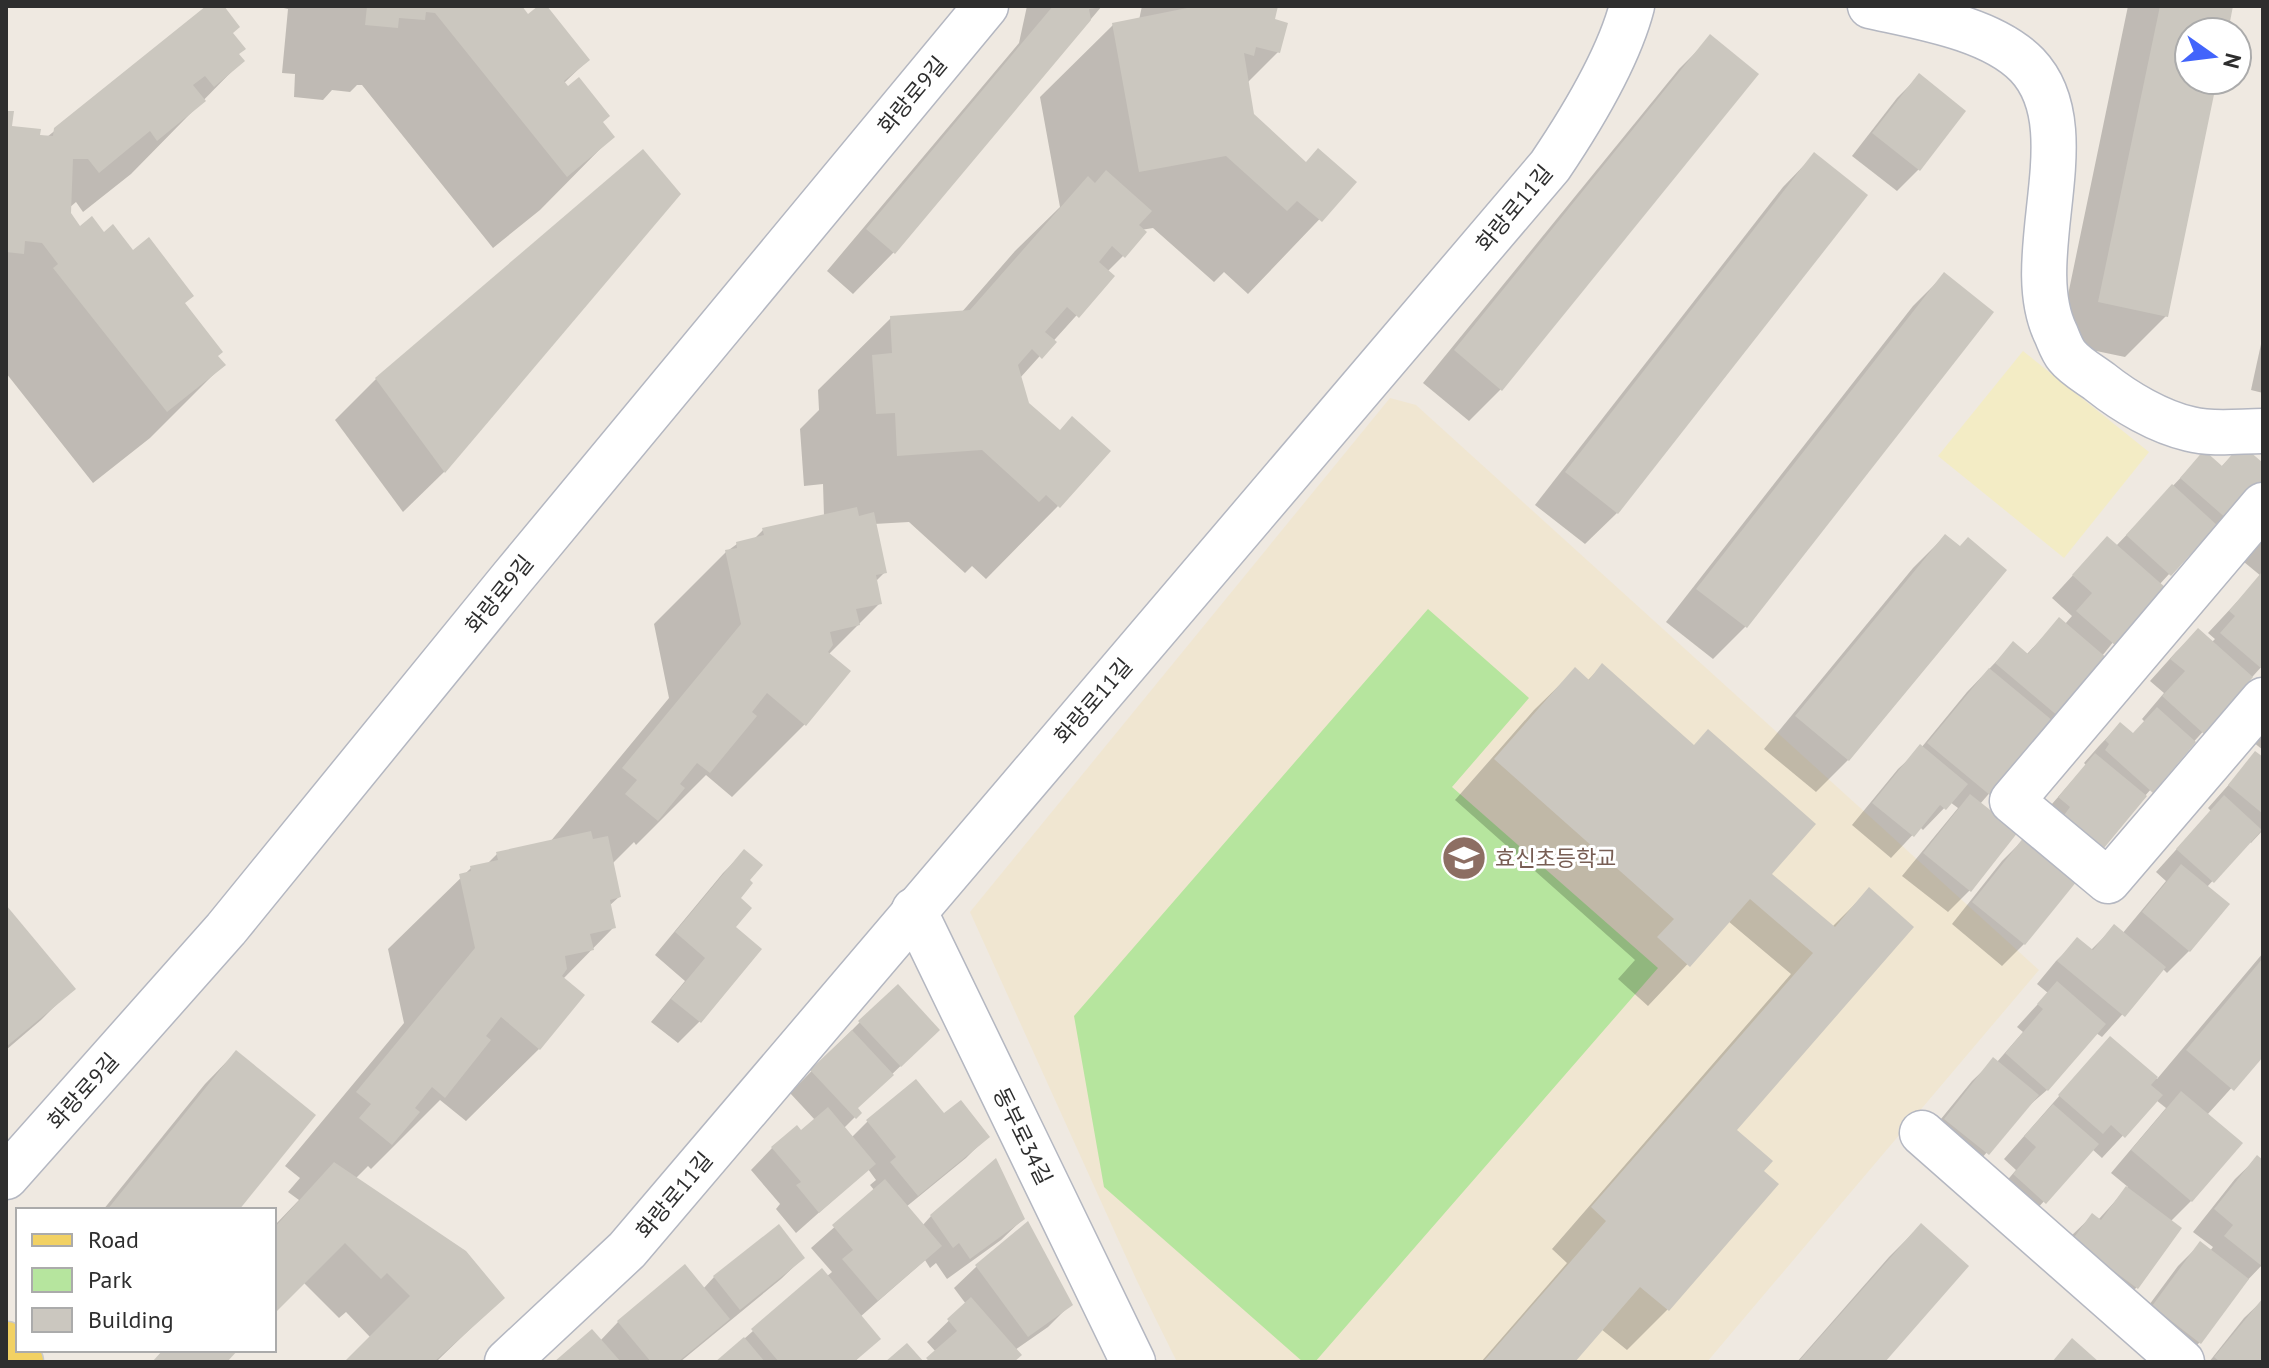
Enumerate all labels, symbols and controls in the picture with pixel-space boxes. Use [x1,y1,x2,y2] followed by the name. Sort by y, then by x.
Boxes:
[2173,16,2253,96] north arrow
[871,50,953,140] street label: 화랑로9길
[2217,50,2248,71] text: N
[1470,159,1558,257] street label: 화랑로11길
[459,549,539,639] street label: 화랑로9길
[1048,652,1138,750] street label: 화랑로11길
[1440,834,1488,882] school or university icon: 효신초등학교
[1495,844,1616,872] place label: 효신초등학교
[41,1047,125,1135] street label: 화랑로9길
[987,1083,1059,1189] street label: 동부로34길
[630,1146,718,1244] street label: 화랑로11길
[16,1208,276,1352] legend
[88,1224,139,1255] text: Road
[88,1264,133,1295] text: Park
[88,1304,174,1335] text: Building

